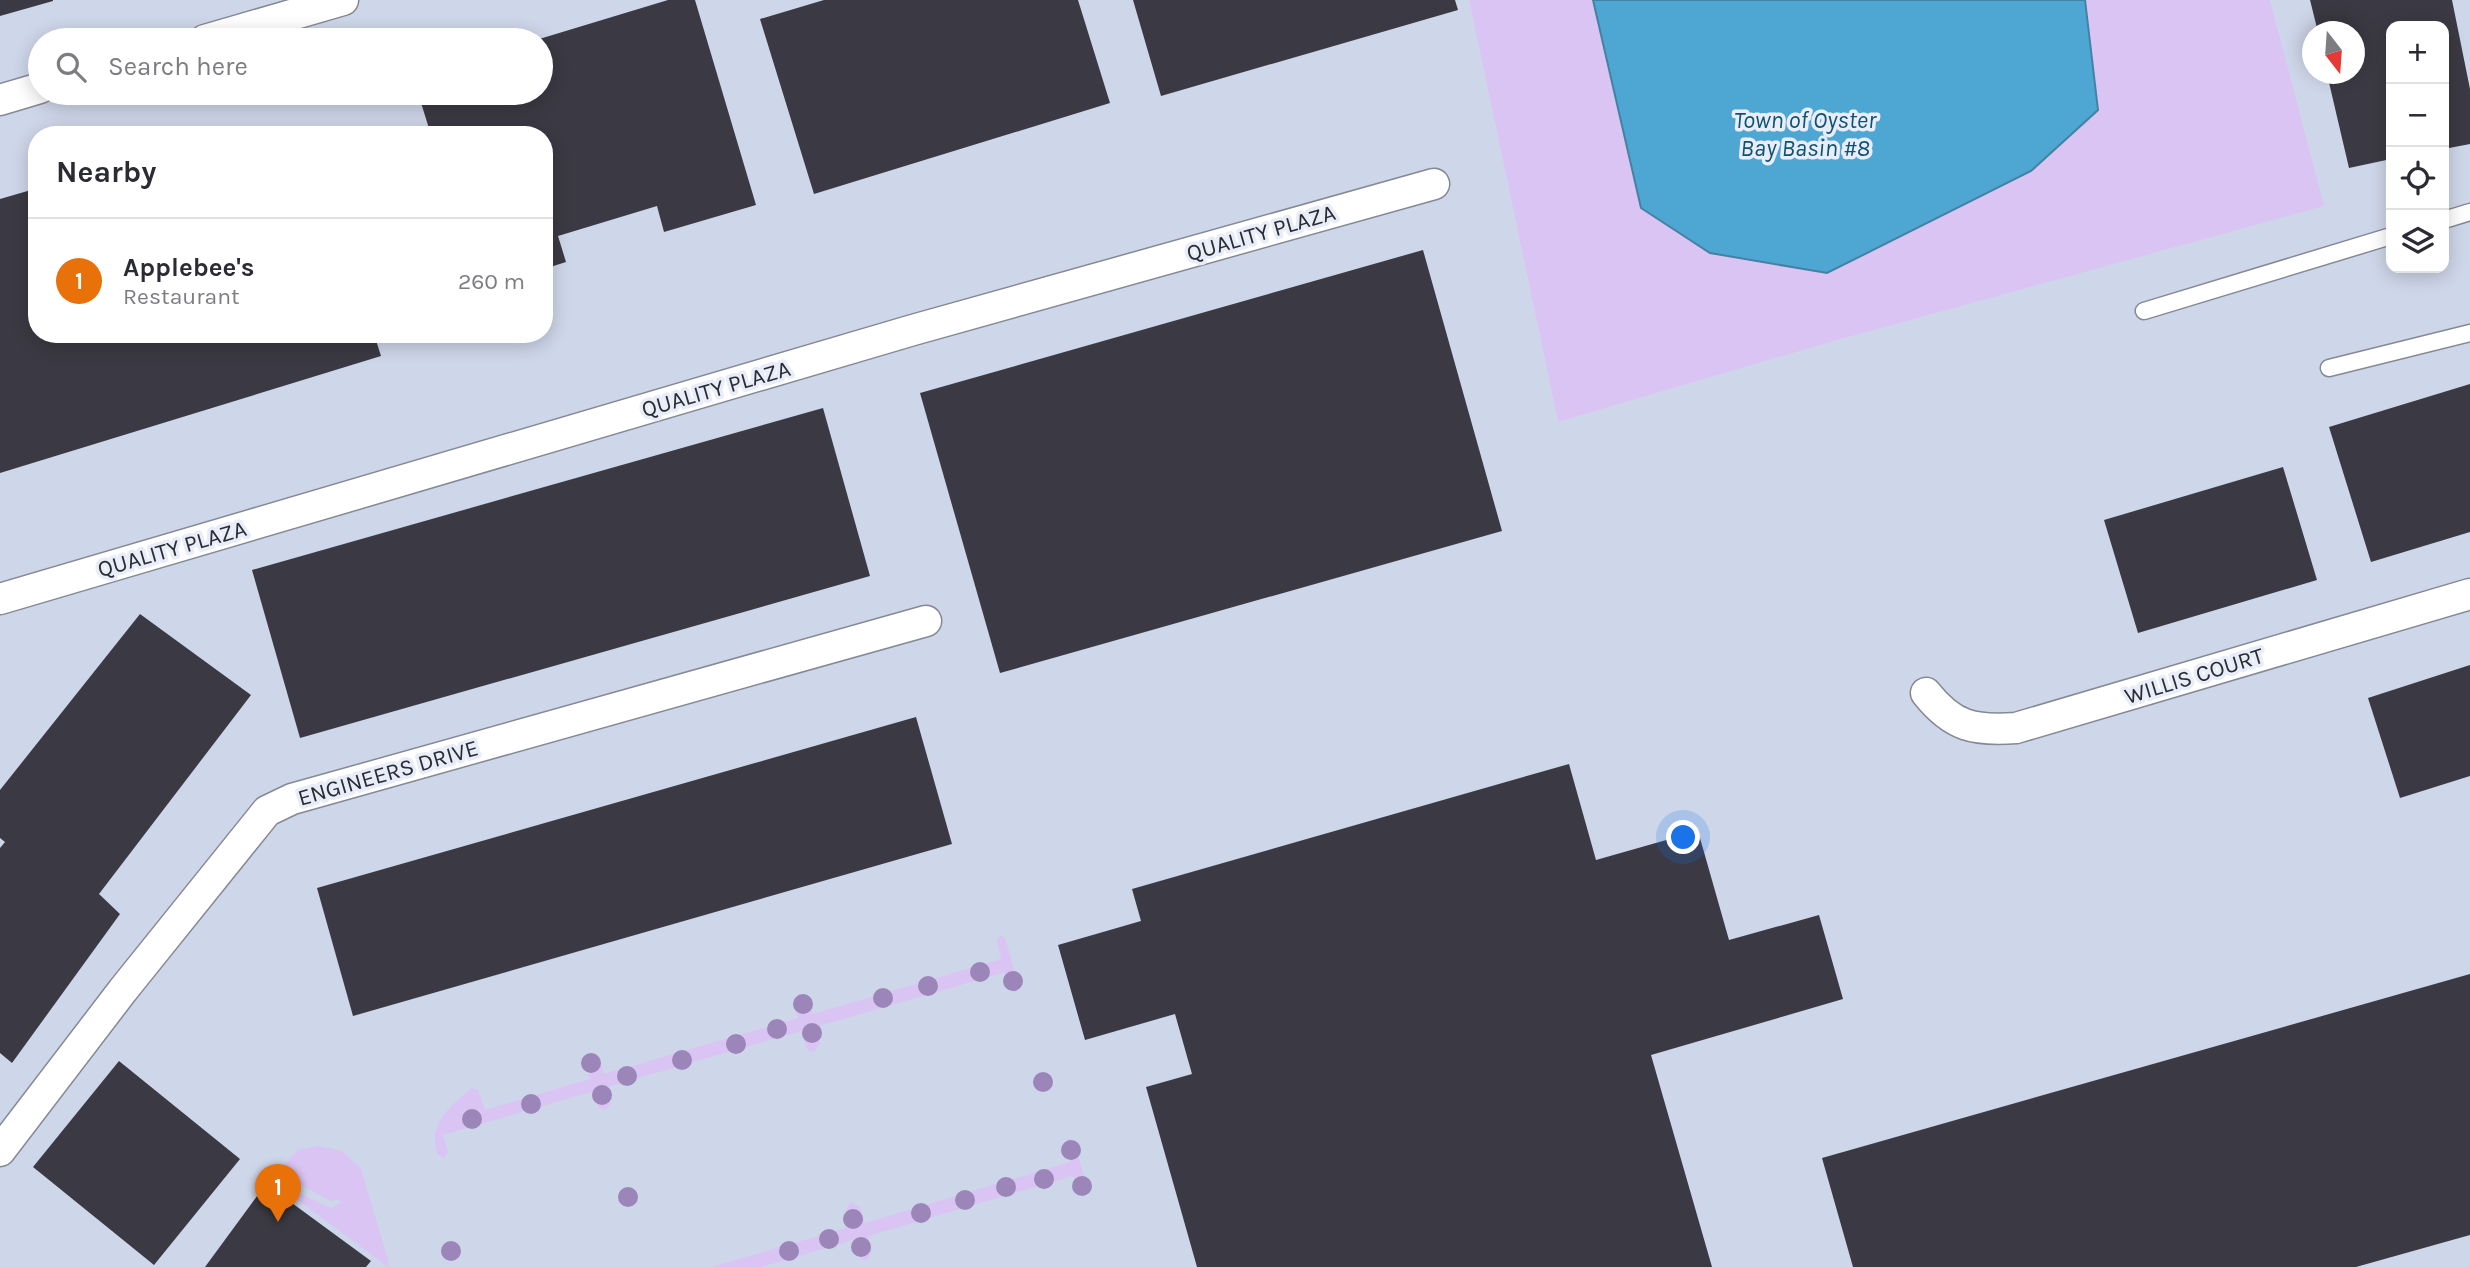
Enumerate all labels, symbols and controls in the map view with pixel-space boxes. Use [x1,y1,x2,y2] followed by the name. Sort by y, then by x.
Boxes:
[2302,21,2365,84] north arrow
[2386,21,2449,273] map controls
[2386,21,2449,84] button: +
[28,28,553,105] search box
[52,48,90,86] icon: search
[108,51,248,82] text: Search here
[2386,84,2449,147] button: −
[1734,106,1877,162] water label: Town of Oyster Bay Basin #8
[2386,147,2449,210] button: locate
[56,154,156,190] text: Nearby
[1183,199,1339,267] street label: QUALITY PLAZA
[2386,210,2449,273] button: layers
[123,252,255,283] text: Applebee's
[75,268,83,295] text: 1
[458,268,525,295] text: 260 m
[123,283,240,310] text: Restaurant
[638,355,794,423] street label: QUALITY PLAZA
[94,515,250,583] street label: QUALITY PLAZA
[2121,642,2267,710] street label: WILLIS COURT
[295,734,481,812] street label: ENGINEERS DRIVE
[1666,820,1700,854] your location
[255,1164,301,1222] pin: 1

